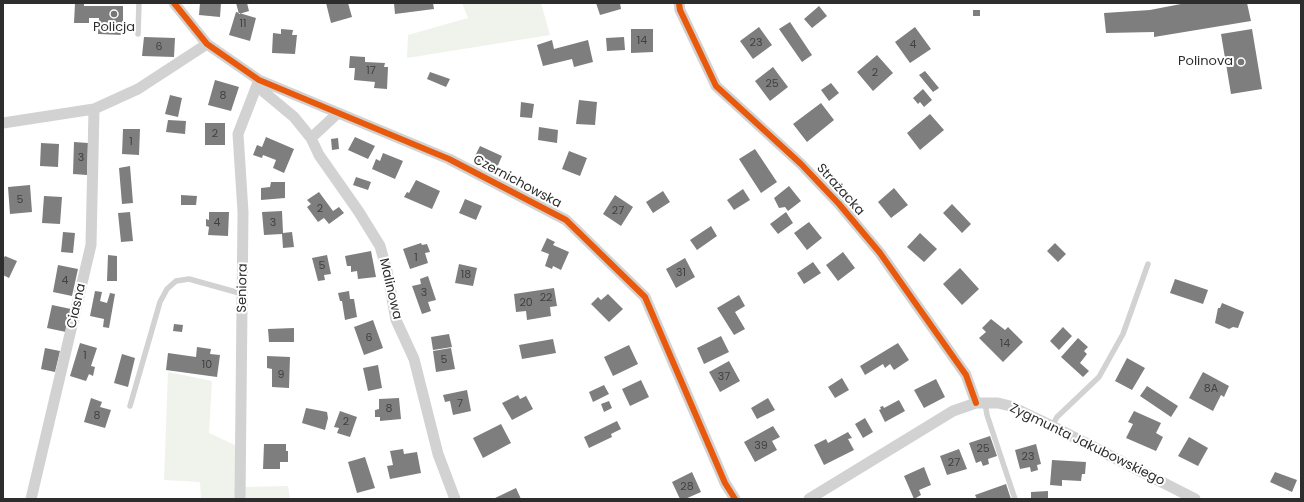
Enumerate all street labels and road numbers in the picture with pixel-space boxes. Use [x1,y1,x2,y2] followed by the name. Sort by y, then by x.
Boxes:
[470,152,564,212] street label: Czernichowska
[813,161,867,219] street label: Strażacka
[375,257,405,321] street label: Malinowa
[235,263,251,313] street label: Seniora
[64,282,90,330] street label: Ciasna
[1007,401,1167,489] street label: Zygmunta Jakubowskiego

